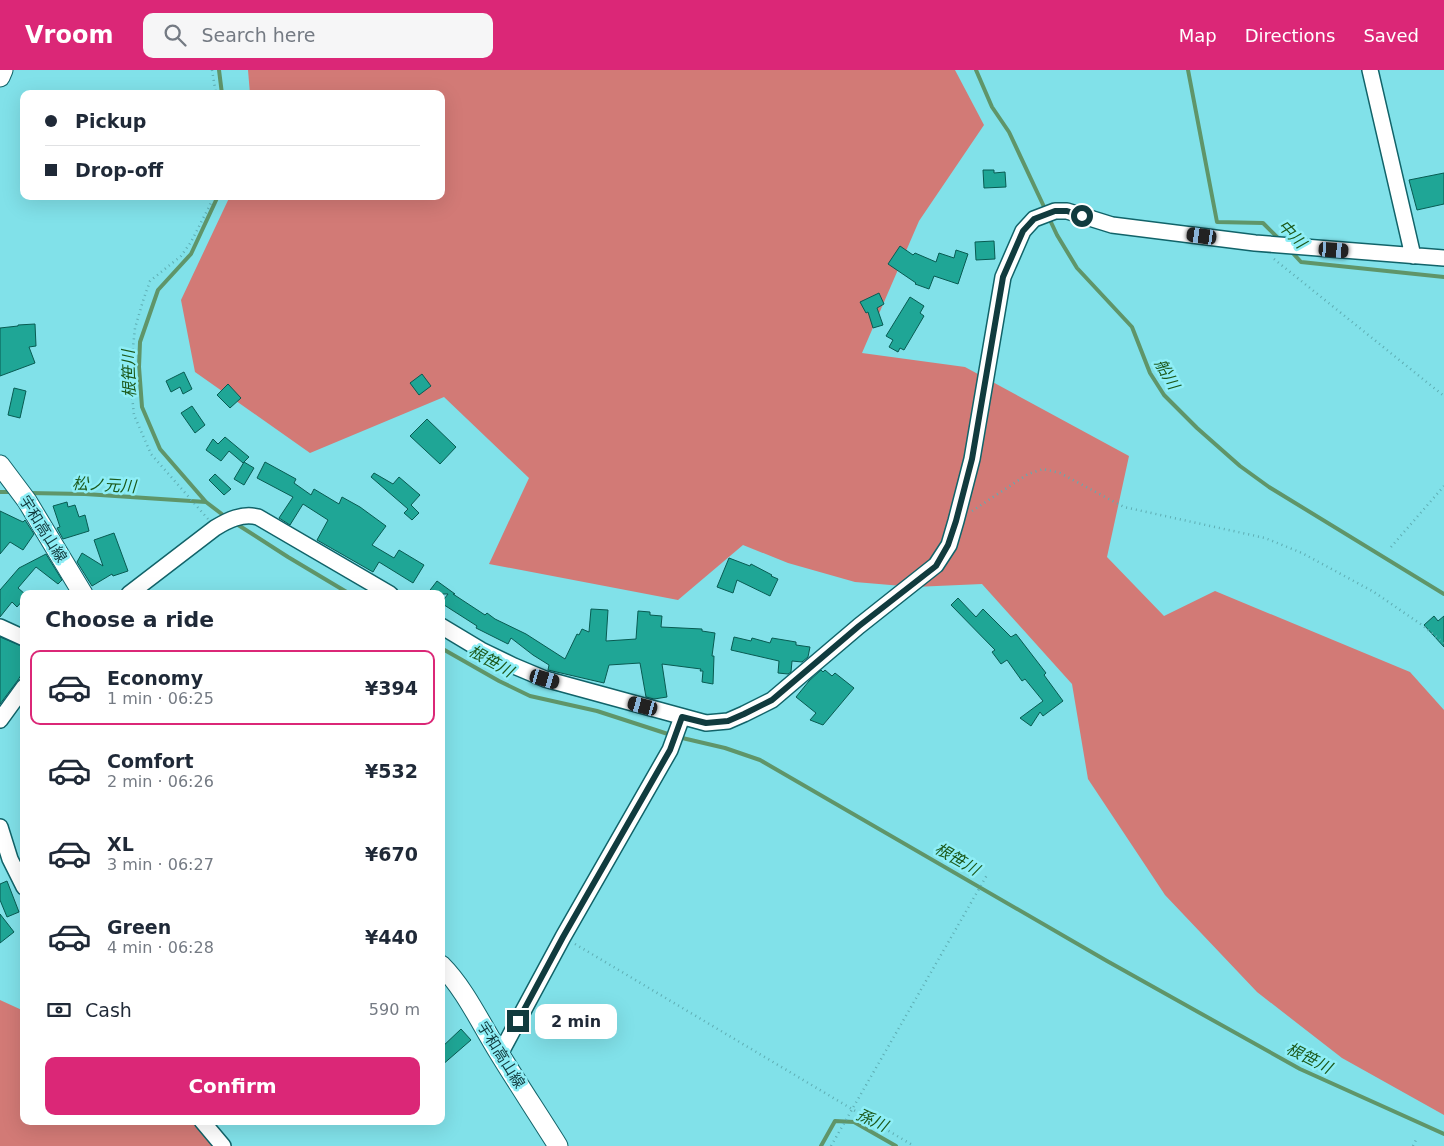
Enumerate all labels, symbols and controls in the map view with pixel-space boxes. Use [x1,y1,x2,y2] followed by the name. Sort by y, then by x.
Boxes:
[143,13,493,58] search box
[25,21,113,49] text: Vroom
[161,21,189,49] icon: search
[201,24,316,46] text: Search here
[1179,25,1217,46] text: Map
[1245,25,1335,46] text: Directions
[1363,25,1419,46] text: Saved
[75,110,146,132] text: Pickup
[75,159,163,181] text: Drop-off
[1071,205,1093,227] route start
[1274,216,1311,254] water label: 中川
[1186,226,1217,246] car
[1318,241,1349,259] car
[119,348,139,398] water label: 根笹川
[1151,355,1184,394] water label: 船川
[72,474,138,496] water label: 松ノ元川
[15,492,71,566] street label: 宇和高山線
[45,607,214,632] text: Choose a ride
[465,641,518,682] water label: 根笹川
[47,665,92,710] icon: car
[107,667,203,689] text: Economy
[528,668,561,690] car
[365,677,418,699] text: ¥394
[107,689,214,708] text: 1 min · 06:25
[626,695,659,717] car
[47,748,92,793] icon: car
[107,750,194,772] text: Comfort
[365,760,418,782] text: ¥532
[107,772,214,791] text: 2 min · 06:26
[47,831,92,876] icon: car
[107,833,134,855] text: XL
[931,839,984,880] water label: 根笹川
[365,843,418,865] text: ¥670
[107,855,214,874] text: 3 min · 06:27
[47,914,92,959] icon: car
[107,916,171,938] text: Green
[365,926,418,948] text: ¥440
[107,938,214,957] text: 4 min · 06:28
[45,996,73,1024] icon: cash
[85,999,132,1021] text: Cash
[369,1000,420,1019] text: 590 m
[536,1004,618,1038] callout: 2 min
[507,1010,529,1032] route end
[551,1012,601,1031] text: 2 min
[473,1018,529,1092] street label: 宇和高山線
[1283,1039,1336,1078] water label: 根笹川
[45,1057,420,1115] button: Confirm
[853,1105,892,1136] water label: 孫川

